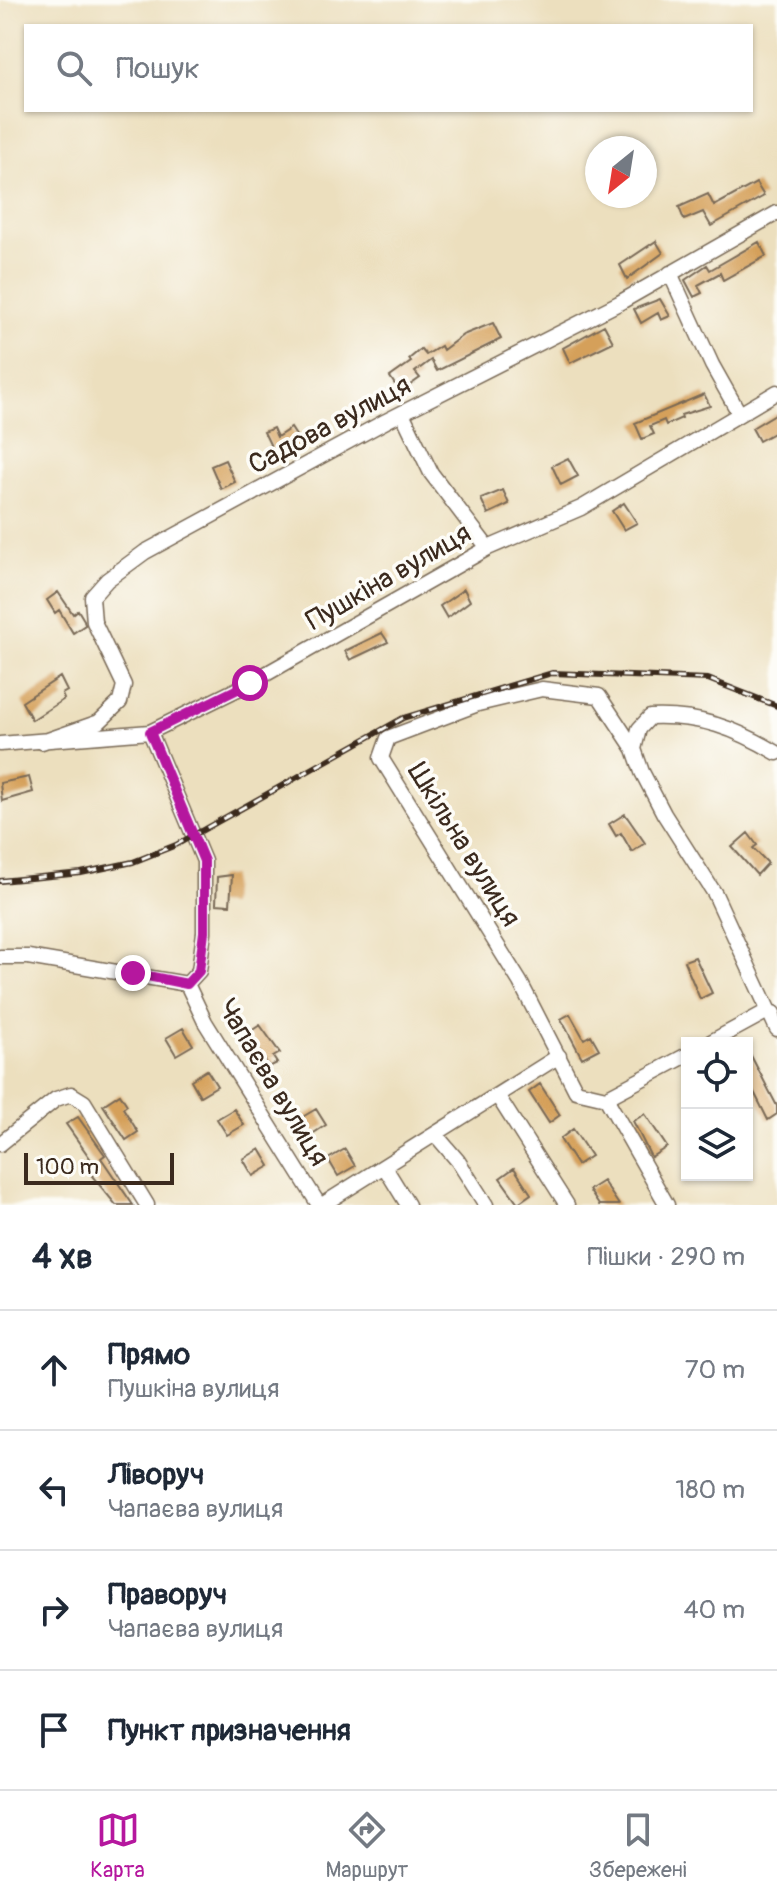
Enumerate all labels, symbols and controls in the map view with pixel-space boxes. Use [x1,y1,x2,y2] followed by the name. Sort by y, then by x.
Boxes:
[24,24,753,112] search box
[52,46,96,90] icon: search
[116,50,200,87] text: Пошук
[585,136,657,208] north arrow
[243,368,417,483] street label: Садова вулиця
[300,516,477,639] street label: Пушкіна вулиця
[232,665,268,701] route start
[399,756,528,933] street label: Шкільна вулиця
[115,955,151,991] route end
[209,993,336,1173] street label: Чапаєва вулиця
[681,1037,753,1181] map controls
[681,1037,753,1109] button: locate
[681,1109,753,1181] button: layers
[24,1149,174,1185] scale bar
[36,1153,99,1181] text: 100 m
[32,1236,93,1279] text: 4 хв
[587,1241,745,1273] text: Пішки · 290 m
[108,1336,190,1373] text: Прямо
[32,1348,76,1392] icon: ahead
[685,1354,745,1386] text: 70 m
[108,1373,280,1405] text: Пушкіна вулиця
[108,1456,204,1493] text: Ліворуч
[32,1468,76,1512] icon: left
[675,1474,745,1506] text: 180 m
[108,1493,283,1525] text: Чапаєва вулиця
[108,1576,227,1613] text: Праворуч
[32,1588,76,1632] icon: right
[683,1594,745,1626] text: 40 m
[108,1613,283,1645] text: Чапаєва вулиця
[32,1708,76,1752] icon: arrive
[108,1712,351,1749] text: Пункт призначення
[90,1808,145,1884] tab: Карта
[325,1808,408,1884] tab: Маршрут
[589,1808,687,1884] tab: Збережені

